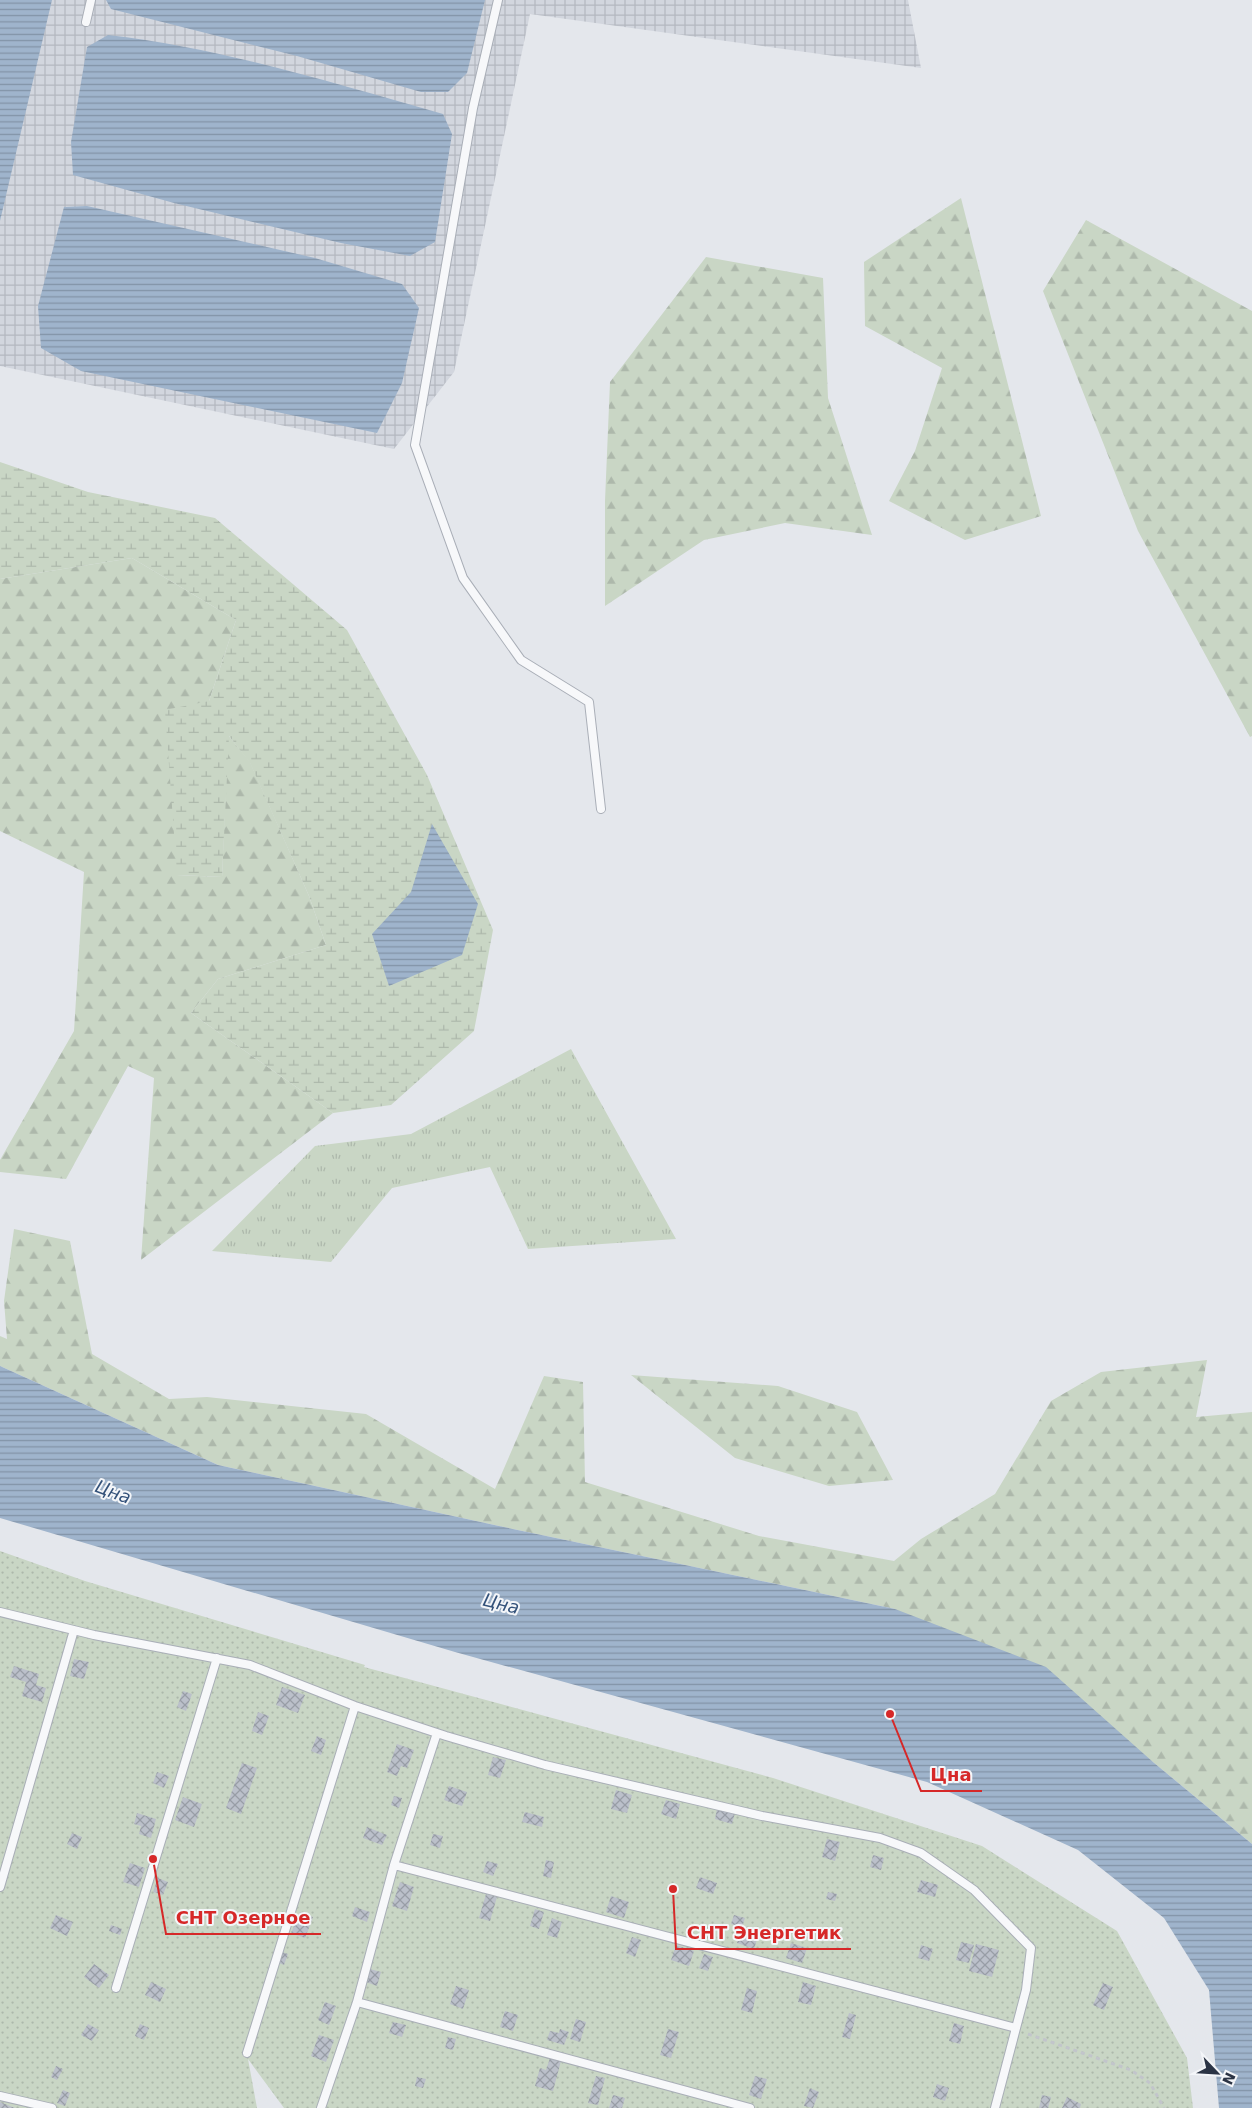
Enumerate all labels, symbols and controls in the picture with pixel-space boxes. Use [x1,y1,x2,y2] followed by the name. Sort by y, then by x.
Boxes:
[92,1475,134,1508] water label: Цна
[481,1589,522,1618] water label: Цна
[921,1758,982,1791] callout: Цна
[930,1764,972,1785] text: Цна
[166,1901,321,1934] callout: СНТ Озерное
[176,1907,310,1928] text: СНТ Озерное
[676,1916,851,1949] callout: СНТ Энергетик
[687,1922,841,1943] text: СНТ Энергетик
[1192,2048,1242,2098] north arrow
[1219,2070,1239,2087] text: N

